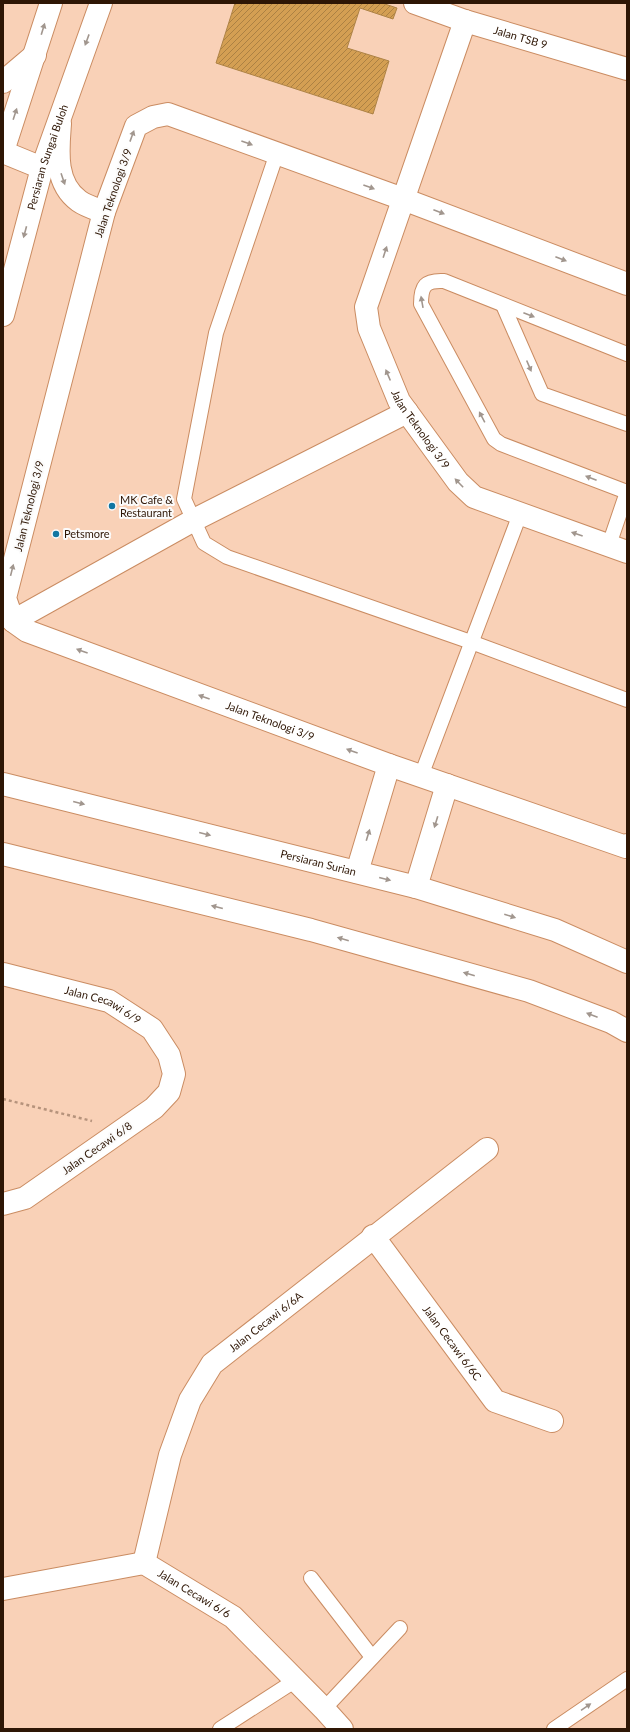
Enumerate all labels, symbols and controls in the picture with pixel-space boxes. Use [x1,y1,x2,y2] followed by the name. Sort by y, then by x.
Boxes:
[40,23,46,35] one-way arrow
[492,23,549,51] street label: Jalan TSB 9
[84,34,90,46] one-way arrow
[24,102,70,211] street label: Persiaran Sungai Buloh
[13,108,19,120] one-way arrow
[130,130,136,142] one-way arrow
[242,140,254,146] one-way arrow
[91,147,134,239] street label: Jalan Teknologi 3/9
[60,173,66,185] one-way arrow
[364,184,376,190] one-way arrow
[433,210,445,216] one-way arrow
[21,226,27,239] one-way arrow
[382,245,388,257] one-way arrow
[555,256,567,262] one-way arrow
[419,296,425,308] one-way arrow
[524,313,536,319] one-way arrow
[526,361,532,372] one-way arrow
[385,369,391,380] one-way arrow
[389,388,453,471] street label: Jalan Teknologi 3/9
[479,411,485,423] one-way arrow
[11,459,46,553] street label: Jalan Teknologi 3/9
[584,475,596,481] one-way arrow
[455,477,464,488] one-way arrow
[120,493,173,519] place label: MK Cafe & Restaurant
[107,501,117,511] marker: MK Cafe & Restaurant
[64,527,110,540] place label: Petsmore
[51,529,61,539] marker: Petsmore
[571,531,583,537] one-way arrow
[9,563,15,575] one-way arrow
[76,648,88,654] one-way arrow
[198,693,210,699] one-way arrow
[224,698,316,743] street label: Jalan Teknologi 3/9
[346,748,358,754] one-way arrow
[72,800,85,806] one-way arrow
[432,817,438,829] one-way arrow
[365,828,371,840] one-way arrow
[198,832,211,838] one-way arrow
[279,846,358,878] street label: Persiaran Surian
[379,876,391,882] one-way arrow
[211,904,223,910] one-way arrow
[504,913,516,919] one-way arrow
[337,936,349,942] one-way arrow
[462,971,474,977] one-way arrow
[63,983,144,1026] street label: Jalan Cecawi 6/9
[585,1011,597,1017] one-way arrow
[59,1119,134,1177] street label: Jalan Cecawi 6/8
[226,1288,305,1354] street label: Jalan Cecawi 6/6A
[421,1303,485,1383] street label: Jalan Cecawi 6/6C
[156,1566,233,1620] street label: Jalan Cecawi 6/6
[581,1703,592,1711] one-way arrow

